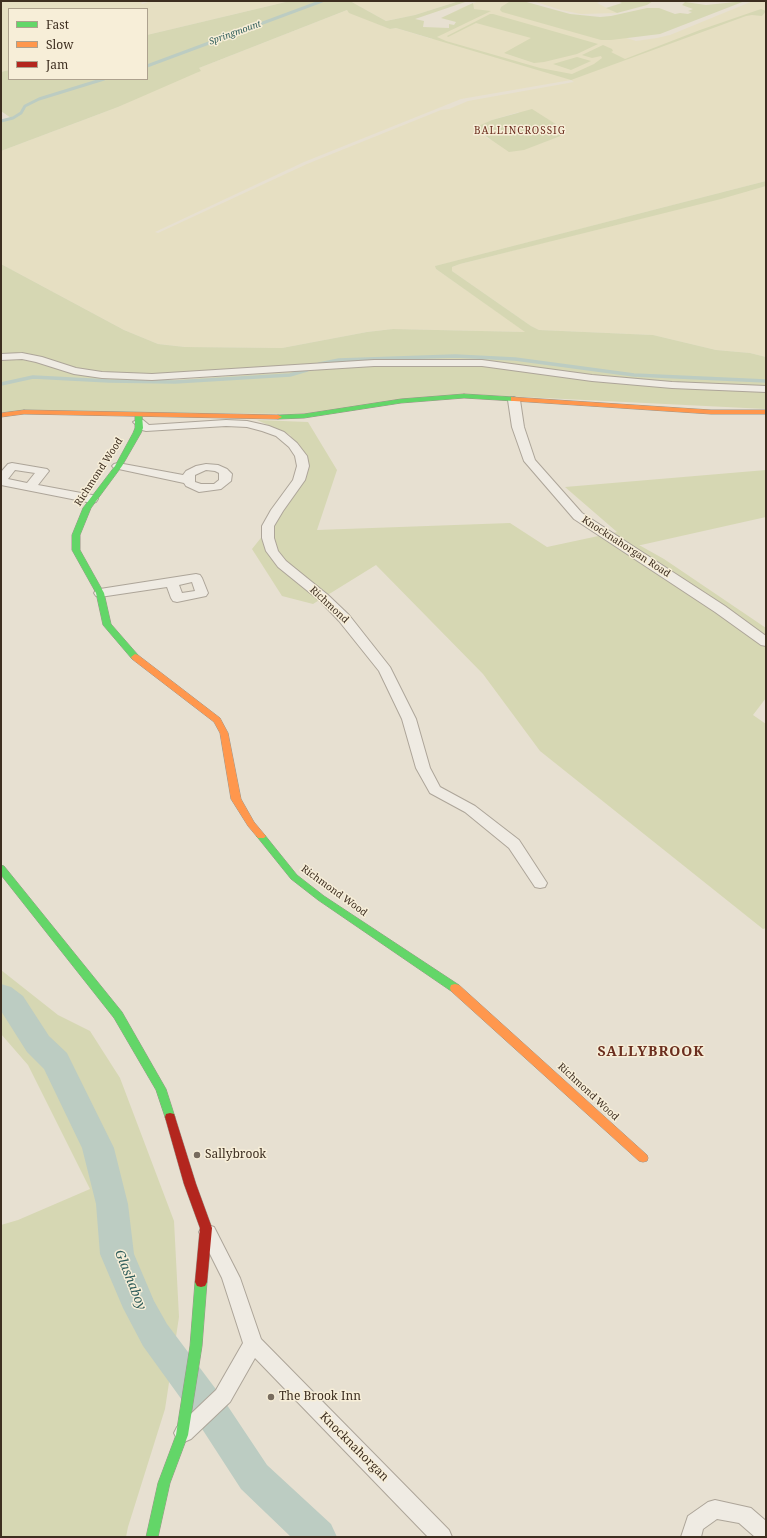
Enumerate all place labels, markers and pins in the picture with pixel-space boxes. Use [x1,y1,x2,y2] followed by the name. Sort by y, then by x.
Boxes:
[205,1148,266,1162] place label: Sallybrook
[192,1150,202,1160] marker: Sallybrook
[279,1390,361,1404] place label: The Brook Inn
[266,1392,276,1402] marker: The Brook Inn

